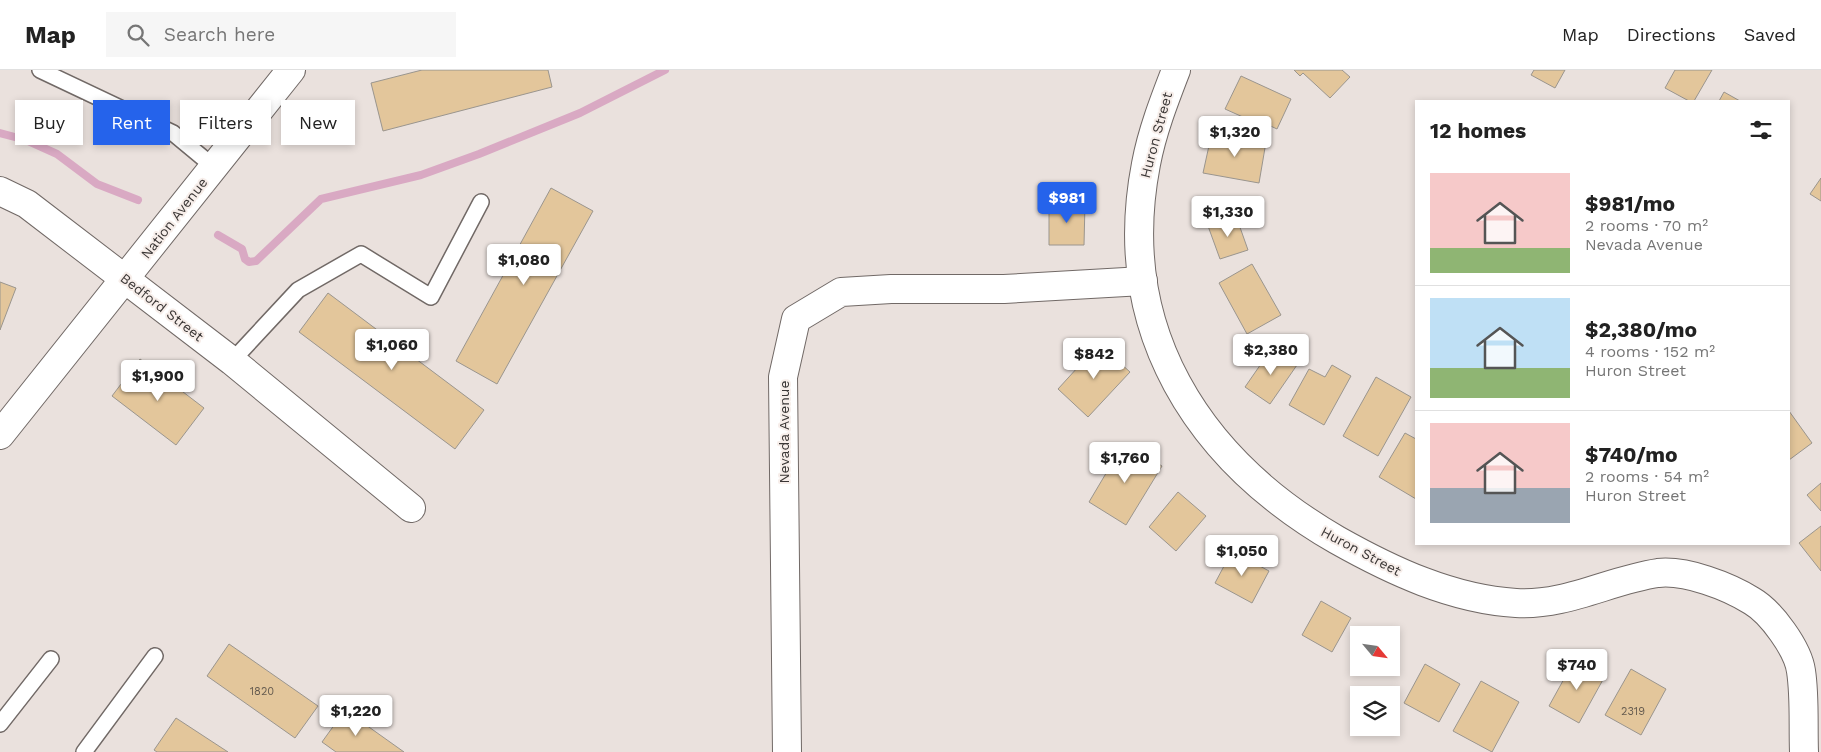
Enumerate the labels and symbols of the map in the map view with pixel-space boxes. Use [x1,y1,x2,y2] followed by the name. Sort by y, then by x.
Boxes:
[1137,90,1175,180] street label: Huron Street
[1194,116,1276,158] pin: $1,320
[137,174,211,262] street label: Nation Avenue
[1037,182,1097,224] pin: $981
[1187,196,1269,238] pin: $1,330
[483,244,565,286] pin: $1,080
[117,270,207,344] street label: Bedford Street
[351,328,433,371] pin: $1,060
[1230,334,1312,376] pin: $2,380
[1064,338,1124,380] pin: $842
[117,360,199,402] pin: $1,900
[776,380,792,484] street label: Nevada Avenue
[1084,442,1166,484] pin: $1,760
[1318,523,1404,579] street label: Huron Street
[1201,534,1283,577] pin: $1,050
[1350,626,1400,676] north arrow
[1547,648,1607,691] pin: $740
[250,685,274,698] house number: 1820
[315,694,397,737] pin: $1,220
[1621,705,1645,718] house number: 2319

